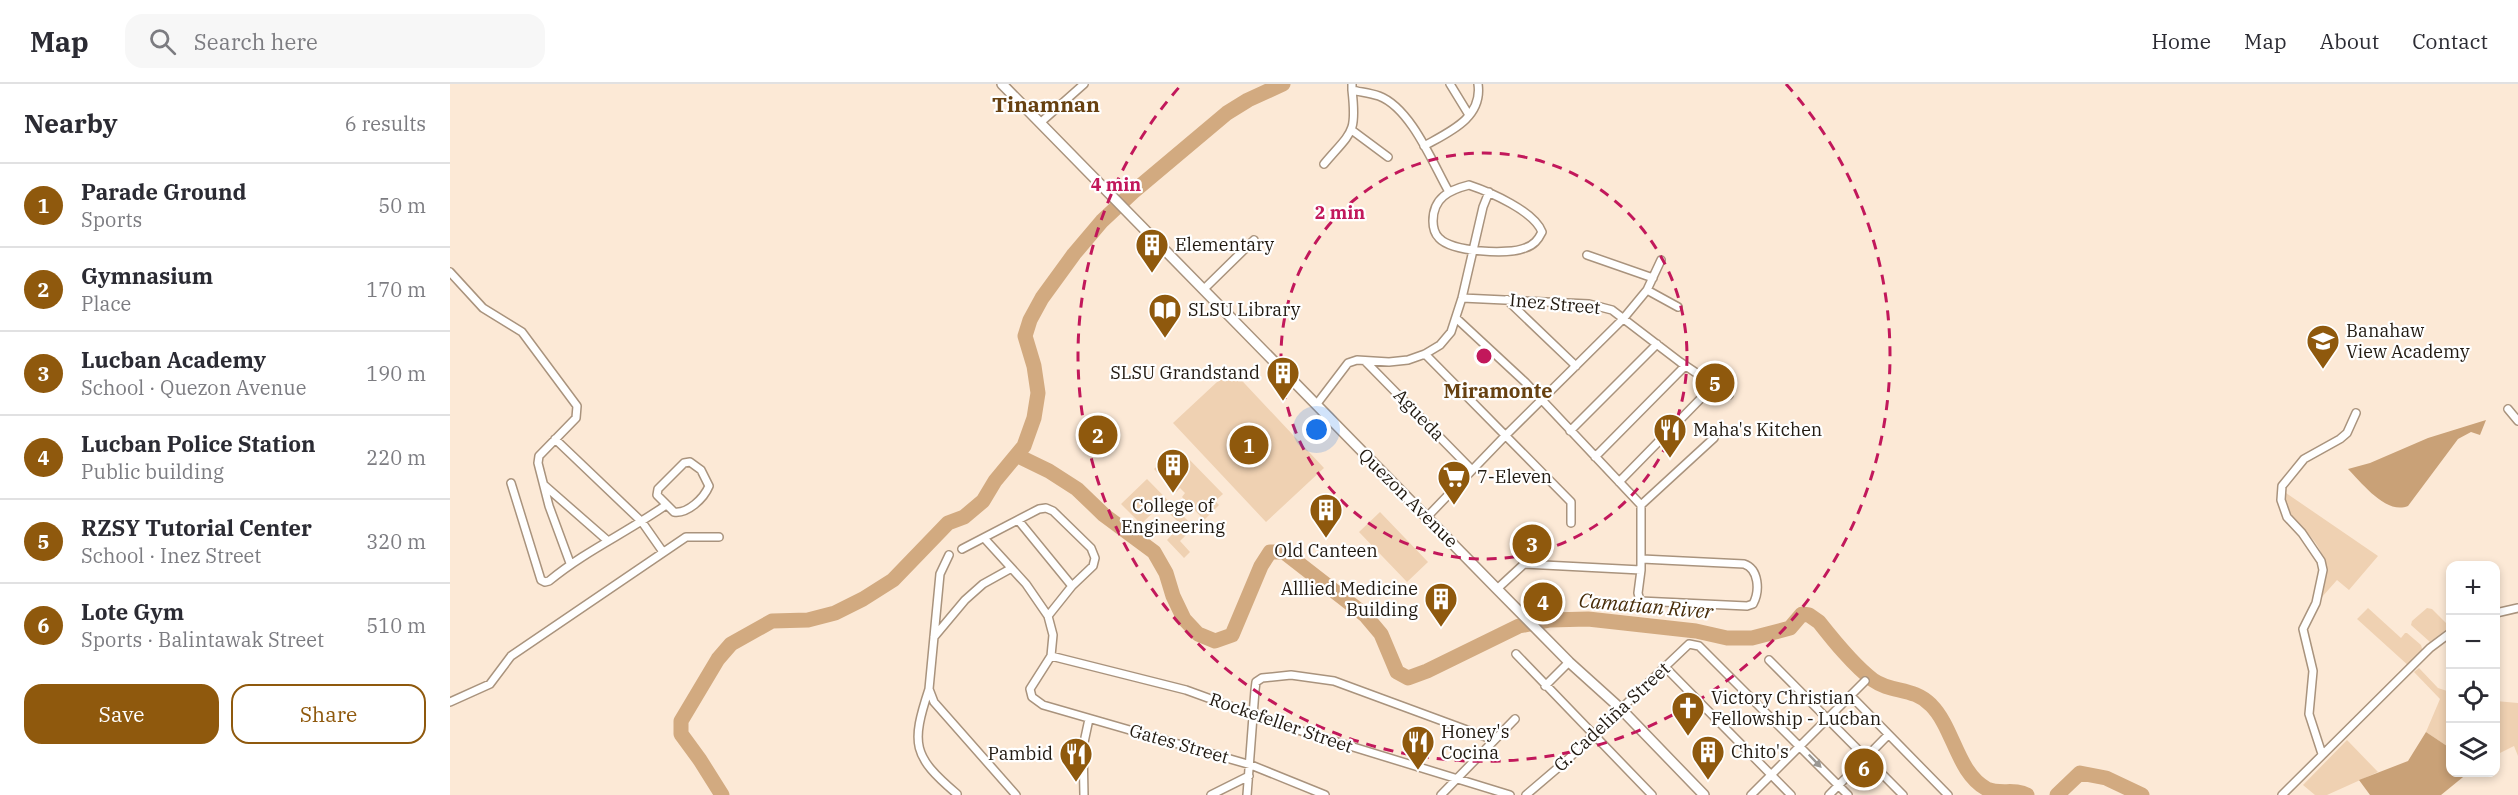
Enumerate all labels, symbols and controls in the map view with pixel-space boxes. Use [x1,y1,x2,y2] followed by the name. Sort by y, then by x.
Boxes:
[125,14,545,68] search box
[30,23,89,60] text: Map
[146,25,179,58] icon: search
[194,27,318,56] text: Search here
[2151,27,2211,55] text: Home
[2244,27,2287,55] text: Map
[2320,27,2379,55] text: About
[2412,27,2488,55] text: Contact
[992,90,1100,118] district label: Tinamnan
[24,106,118,140] text: Nearby
[345,110,426,137] text: 6 results
[1091,173,1141,196] text: 4 min
[81,177,247,206] text: Parade Ground
[38,192,50,219] text: 1
[378,192,426,219] text: 50 m
[1315,201,1365,224] text: 2 min
[81,206,142,233] text: Sports
[1134,227,1170,274] building icon: Elementary
[1175,233,1275,256] place label: Elementary
[81,261,213,290] text: Gymnasium
[38,276,50,303] text: 2
[366,276,426,303] text: 170 m
[1509,288,1601,319] street label: Inez Street
[81,290,131,317] text: Place
[1147,292,1183,339] library icon: SLSU Library
[1188,298,1301,321] place label: SLSU Library
[2346,319,2470,363] place label: Banahaw View Academy
[2305,323,2341,370] school or university icon: Banahaw View Academy
[81,345,266,374] text: Lucban Academy
[1474,346,1494,366] centre of rings
[1265,355,1301,402] building icon: SLSU Grandstand
[38,360,50,387] text: 3
[366,360,426,387] text: 190 m
[1696,360,1734,406] pin: 5
[1110,361,1260,384] place label: SLSU Grandstand
[81,374,306,401] text: School · Quezon Avenue
[1444,377,1552,404] district label: Miramonte
[1389,384,1450,446] street label: Agueda
[1078,412,1118,458] pin: 2
[1652,412,1688,459] restaurant icon: Maha's Kitchen
[1302,415,1331,444] your location
[1693,418,1822,441] place label: Maha's Kitchen
[1230,422,1268,468] pin: 1
[81,429,316,458] text: Lucban Police Station
[1354,443,1463,552] street label: Quezon Avenue
[38,444,50,471] text: 4
[366,444,426,471] text: 220 m
[1155,447,1191,494] building icon: College of Engineering
[81,458,224,485] text: Public building
[1436,459,1472,506] supermarket icon: 7-Eleven
[1477,465,1552,488] place label: 7-Eleven
[1308,492,1344,539] building icon: Old Canteen
[1121,494,1225,538] place label: College of Engineering
[81,513,312,542] text: RZSY Tutorial Center
[1512,522,1552,566] pin: 3
[38,528,50,555] text: 5
[366,528,426,555] text: 320 m
[1274,539,1378,562] place label: Old Canteen
[81,542,261,569] text: School · Inez Street
[2446,561,2500,777] map controls
[2446,561,2500,615] button: +
[1281,577,1418,621] place label: Alllied Medicine Building
[1524,580,1562,624] pin: 4
[1423,581,1459,628] building icon: Alllied Medicine Building
[1578,586,1716,625] water label: Camatian River
[81,597,184,626] text: Lote Gym
[38,612,50,639] text: 6
[366,612,426,639] text: 510 m
[2446,615,2500,669] button: −
[81,626,324,653] text: Sports · Balintawak Street
[1549,657,1675,776] street label: G. Cadeliña Street
[2446,669,2500,723] button: locate
[24,684,219,744] button: Save
[231,684,426,744] button: Share
[1711,686,1881,730] place label: Victory Christian Fellowship - Lucban
[1206,687,1356,758] street label: Rockefeller Street
[1670,690,1706,737] church icon: Victory Christian Fellowship - Lucban
[1127,718,1231,769] street label: Gates Street
[1441,720,1509,764] place label: Honey's Cocina
[2446,723,2500,777] button: layers
[1400,724,1436,771] restaurant icon: Honey's Cocina
[1690,734,1726,781] building icon: Chito's
[1058,736,1094,783] restaurant icon: Pambid
[1731,740,1789,763] place label: Chito's
[988,742,1053,765] place label: Pambid
[1844,746,1884,790] pin: 6
[1807,754,1821,768] one-way arrow

